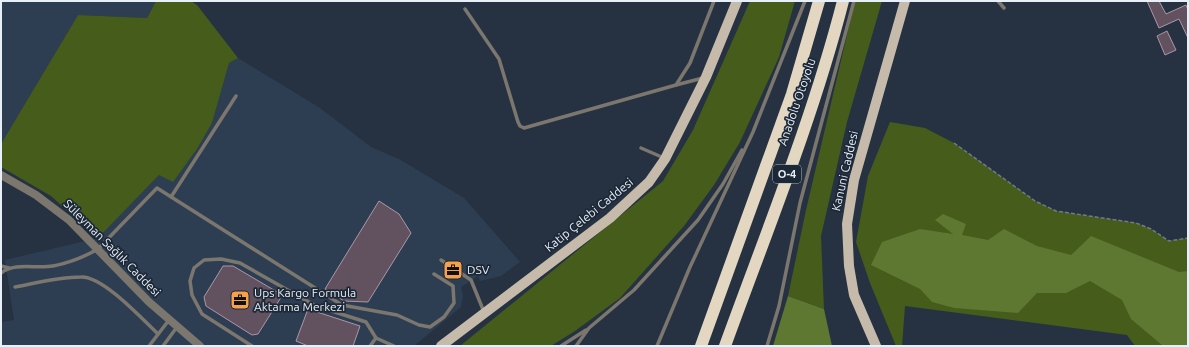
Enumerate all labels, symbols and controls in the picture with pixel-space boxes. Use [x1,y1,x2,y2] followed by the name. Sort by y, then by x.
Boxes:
[776,57,818,147] street label: Anadolu Otoyolu
[829,129,860,212] street label: Kanuni Caddesi
[773,165,801,183] road number: O-4
[542,175,635,254] street label: Katip Çelebi Caddesi
[61,197,163,299] street label: Süleyman Sağlık Caddesi
[442,259,464,281] office icon: DSV
[467,263,490,276] place label: DSV
[254,286,356,313] place label: Ups Kargo Formula Aktarma Merkezi
[229,289,251,311] office icon: Ups Kargo Formula Aktarma Merkezi

